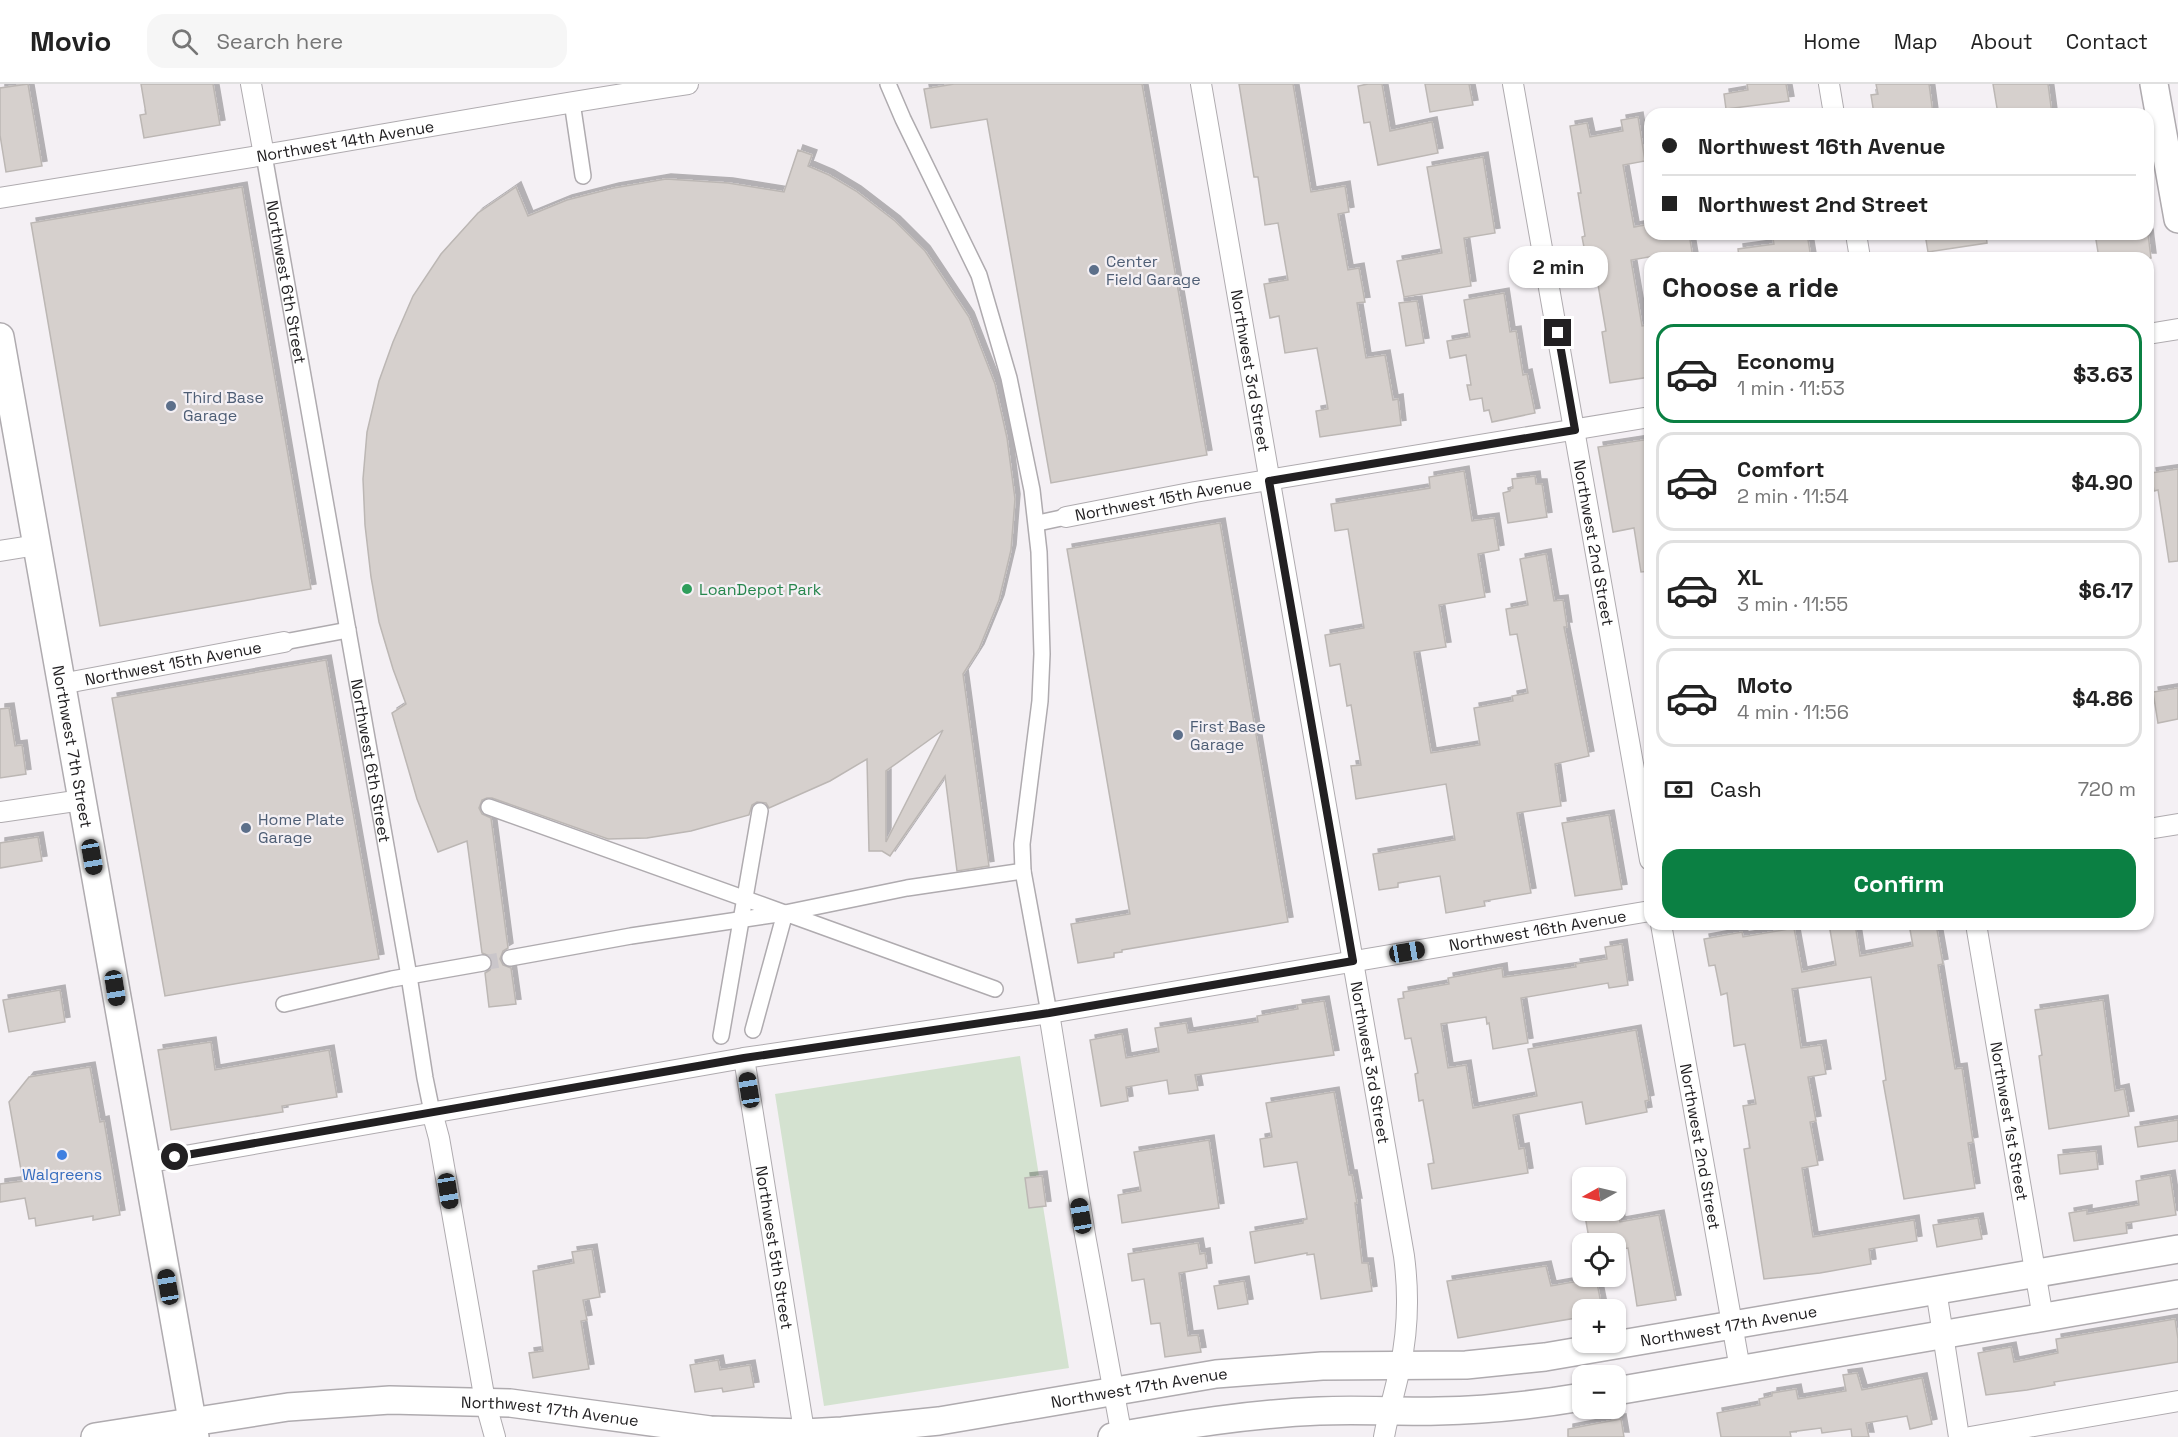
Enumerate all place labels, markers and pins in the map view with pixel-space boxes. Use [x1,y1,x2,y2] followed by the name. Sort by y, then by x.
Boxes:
[1106,251,1201,290] place label: Center Field Garage
[1087,263,1101,277] marker: Center Field Garage
[183,387,264,426] place label: Third Base Garage
[164,399,178,413] marker: Third Base Garage
[699,579,822,600] place label: LoanDepot Park
[680,582,694,596] marker: LoanDepot Park
[1190,716,1266,755] place label: First Base Garage
[1171,728,1185,742] marker: First Base Garage
[258,809,345,848] place label: Home Plate Garage
[239,821,253,835] marker: Home Plate Garage
[55,1148,69,1162] marker: Walgreens
[22,1164,102,1185] place label: Walgreens

